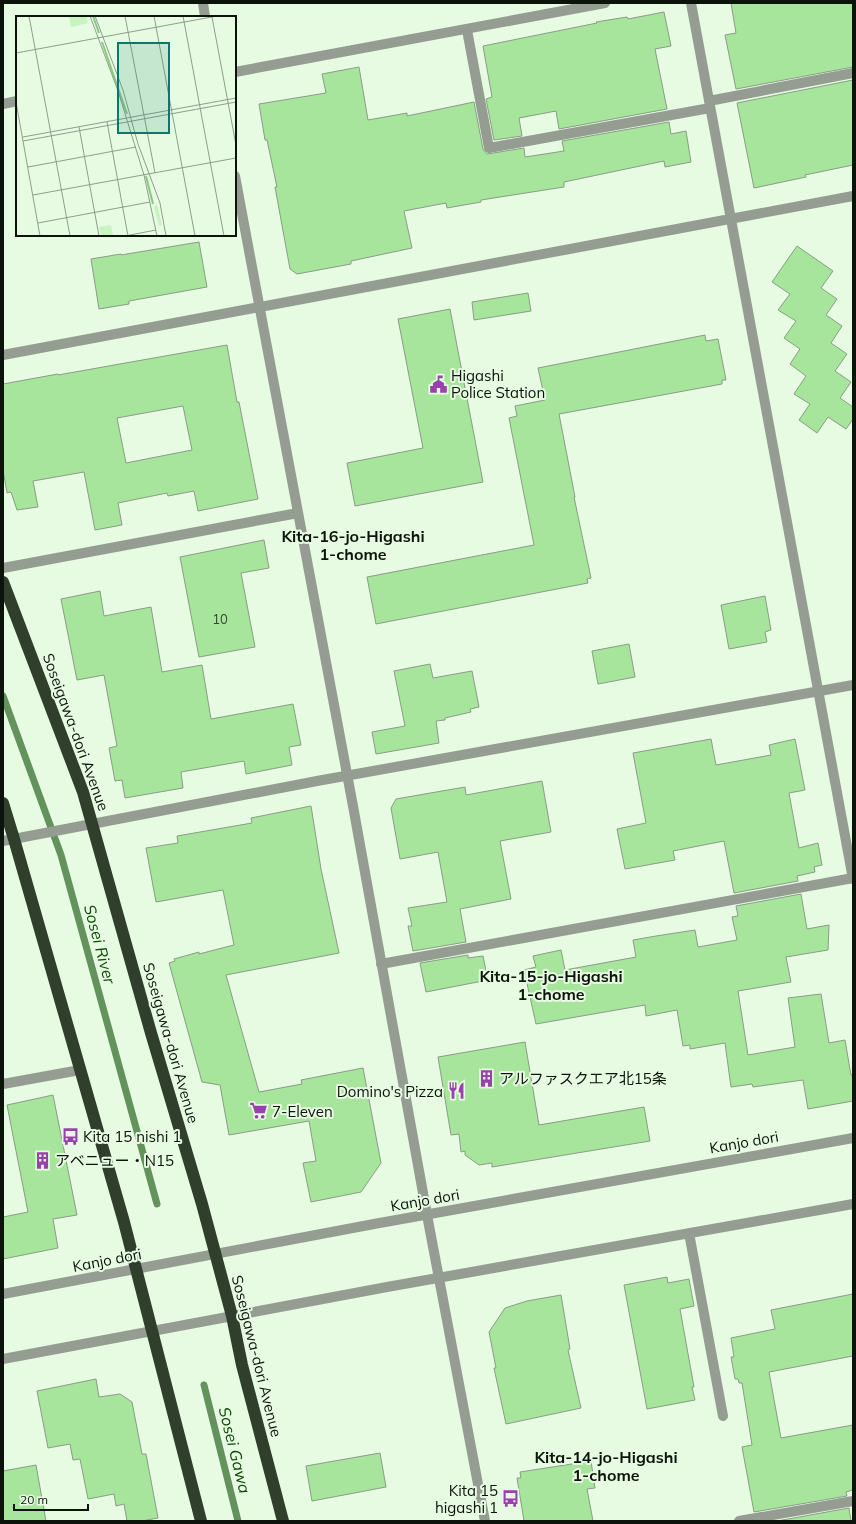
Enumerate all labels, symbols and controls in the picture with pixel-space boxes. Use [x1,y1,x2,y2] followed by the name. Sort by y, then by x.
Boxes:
[16,16,236,236] inset map
[451,366,545,402] place label: Higashi Police Station
[428,374,448,394] public building icon: Higashi Police Station
[281,526,425,564] district label: Kita-16-jo-Higashi 1-chome
[212,611,228,627] house number: 10
[39,651,113,813] street label: Soseigawa-dori Avenue
[80,902,121,987] water label: Sosei River
[139,960,203,1126] street label: Soseigawa-dori Avenue
[479,966,623,1004] district label: Kita-15-jo-Higashi 1-chome
[476,1068,496,1088] building icon: アルファスクエア北15条
[499,1069,667,1088] place label: アルファスクエア北15条
[446,1081,466,1101] restaurant icon: Domino's Pizza
[337,1082,443,1101] place label: Domino's Pizza
[249,1101,269,1121] supermarket icon: 7-Eleven
[272,1102,333,1121] place label: 7-Eleven
[60,1126,80,1146] bus stop icon: Kita 15 nishi 1
[83,1127,181,1146] place label: Kita 15 nishi 1
[708,1127,780,1157] street label: Kanjo dori
[32,1150,52,1170] building icon: アベニュー・N15
[55,1151,174,1170] place label: アベニュー・N15
[389,1185,461,1215] street label: Kanjo dori
[71,1244,143,1276] street label: Kanjo dori
[228,1273,286,1439] street label: Soseigawa-dori Avenue
[215,1405,255,1496] water label: Sosei Gawa
[534,1447,678,1485] district label: Kita-14-jo-Higashi 1-chome
[435,1481,498,1517] place label: Kita 15 higashi 1
[14,1486,88,1512] scale bar
[501,1489,521,1509] bus stop icon: Kita 15 higashi 1
[20,1492,48,1507] text: 20 m

